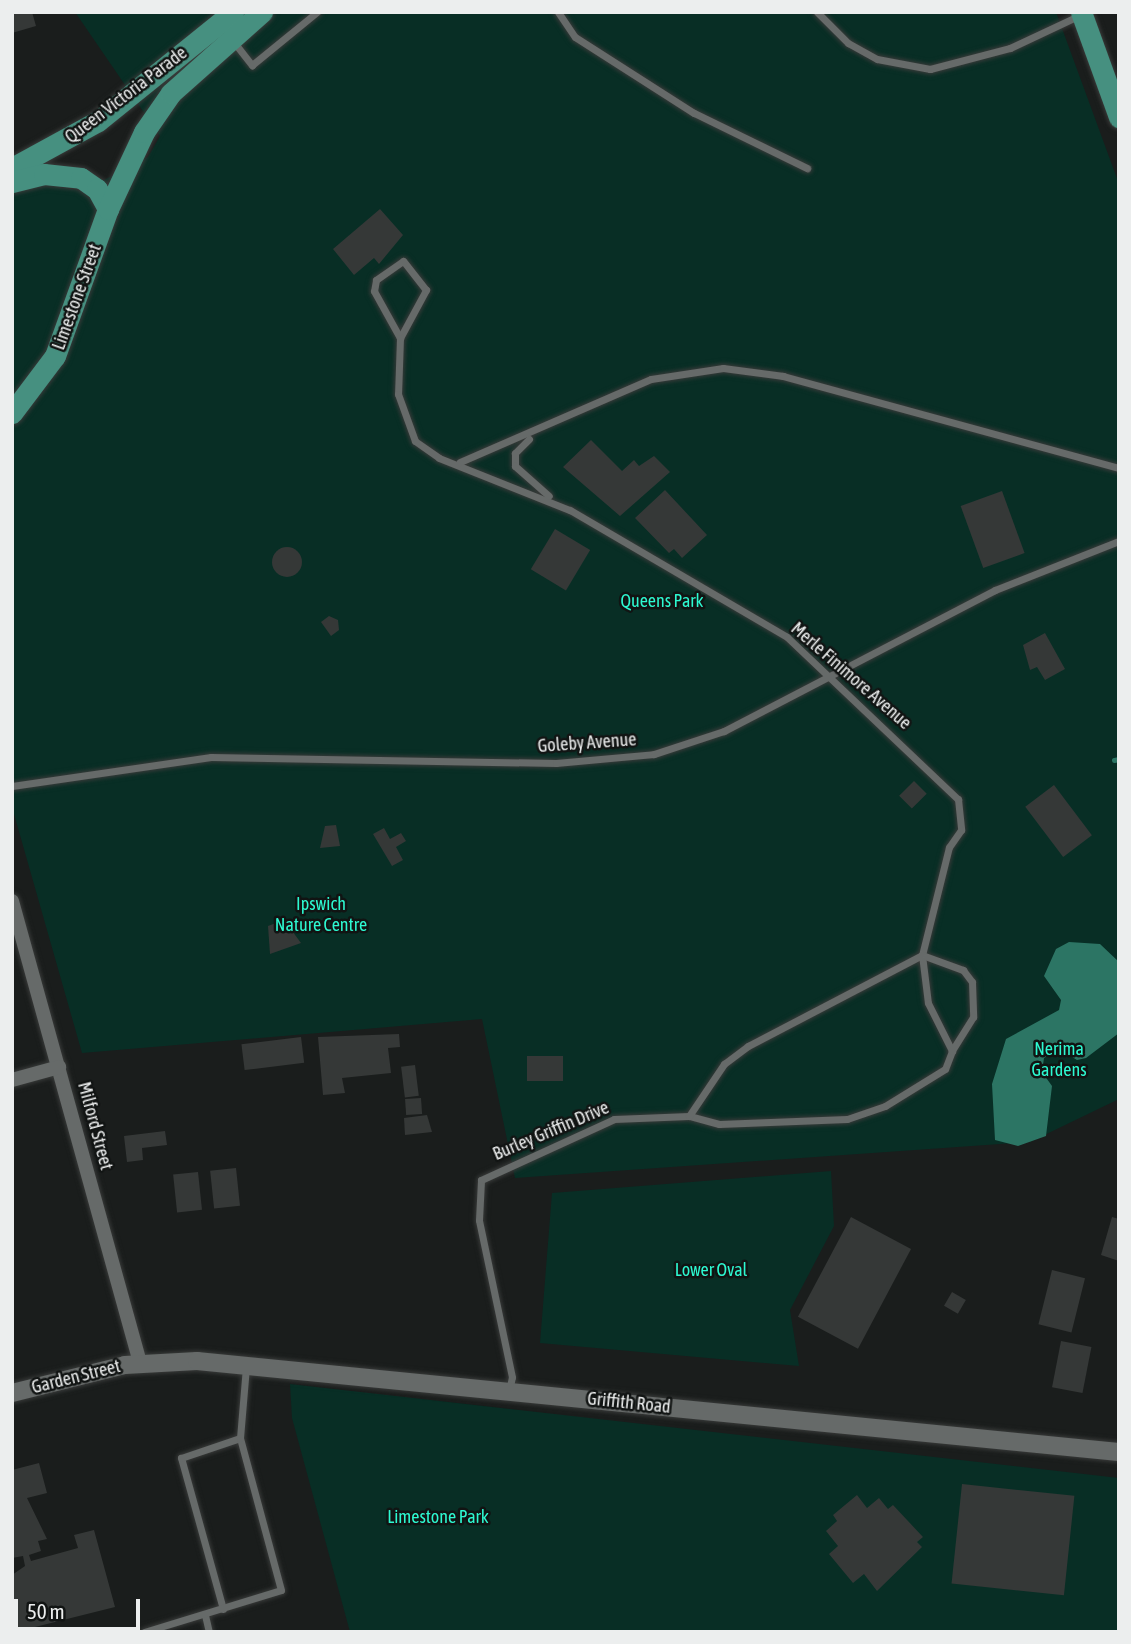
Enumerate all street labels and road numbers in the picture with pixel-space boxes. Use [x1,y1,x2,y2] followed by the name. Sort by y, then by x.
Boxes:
[61,42,191,148] street label: Queen Victoria Parade
[48,241,106,353] street label: Limestone Street
[786,618,916,734] street label: Merle Finimore Avenue
[537,729,637,757] street label: Goleby Avenue
[73,1080,117,1172] street label: Milford Street
[490,1097,612,1165] street label: Burley Griffin Drive
[29,1356,123,1398] street label: Garden Street
[586,1388,672,1418] street label: Griffith Road

